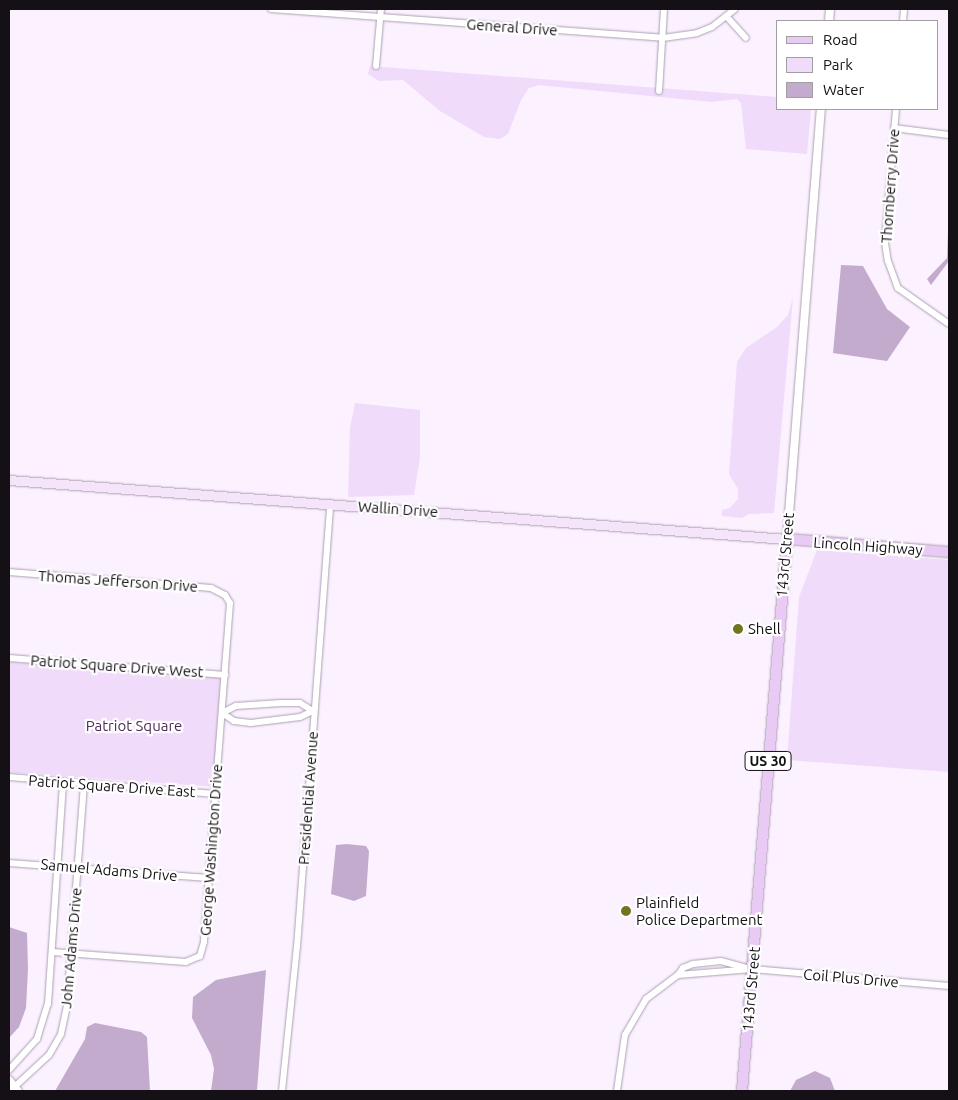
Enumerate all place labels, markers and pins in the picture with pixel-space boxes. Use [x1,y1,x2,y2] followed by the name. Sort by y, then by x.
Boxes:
[748,620,781,638] place label: Shell
[732,623,744,635] marker: Shell
[636,893,762,928] place label: Plainfield Police Department
[620,905,632,917] marker: Plainfield Police Department

